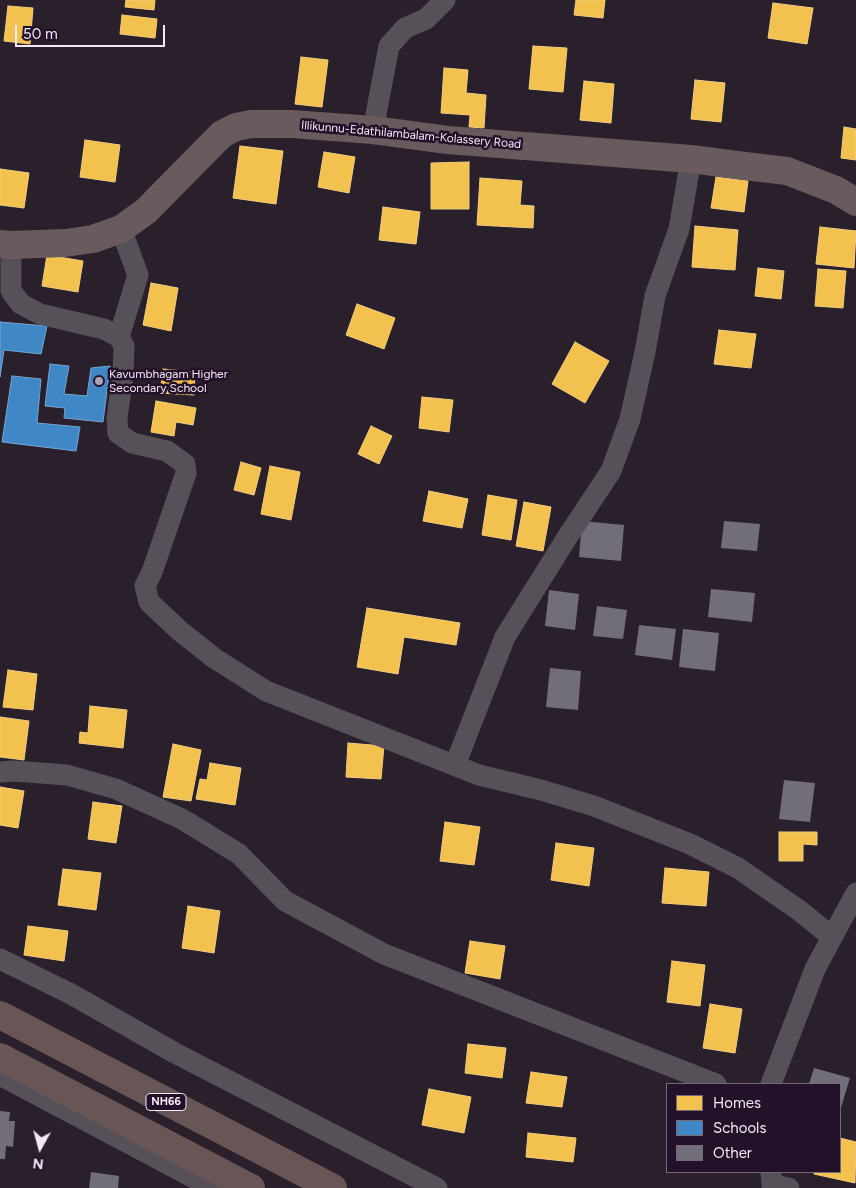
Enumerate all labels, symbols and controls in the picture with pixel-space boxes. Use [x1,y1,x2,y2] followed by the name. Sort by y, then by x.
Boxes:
[18,15,168,47] scale bar
[23,25,58,43] text: 50 m
[300,118,522,152] street label: Illikunnu-Edathilambalam-Kolassery Road
[109,367,228,395] place label: Kavumbhagam Higher Secondary School
[93,375,105,387] marker: Kavumbhagam Higher Secondary School
[666,1083,841,1173] legend
[146,1094,186,1110] road number: NH66
[713,1094,761,1112] text: Homes
[713,1119,766,1137] text: Schools
[15,1123,65,1173] north arrow
[713,1144,752,1162] text: Other
[32,1154,45,1172] text: N

